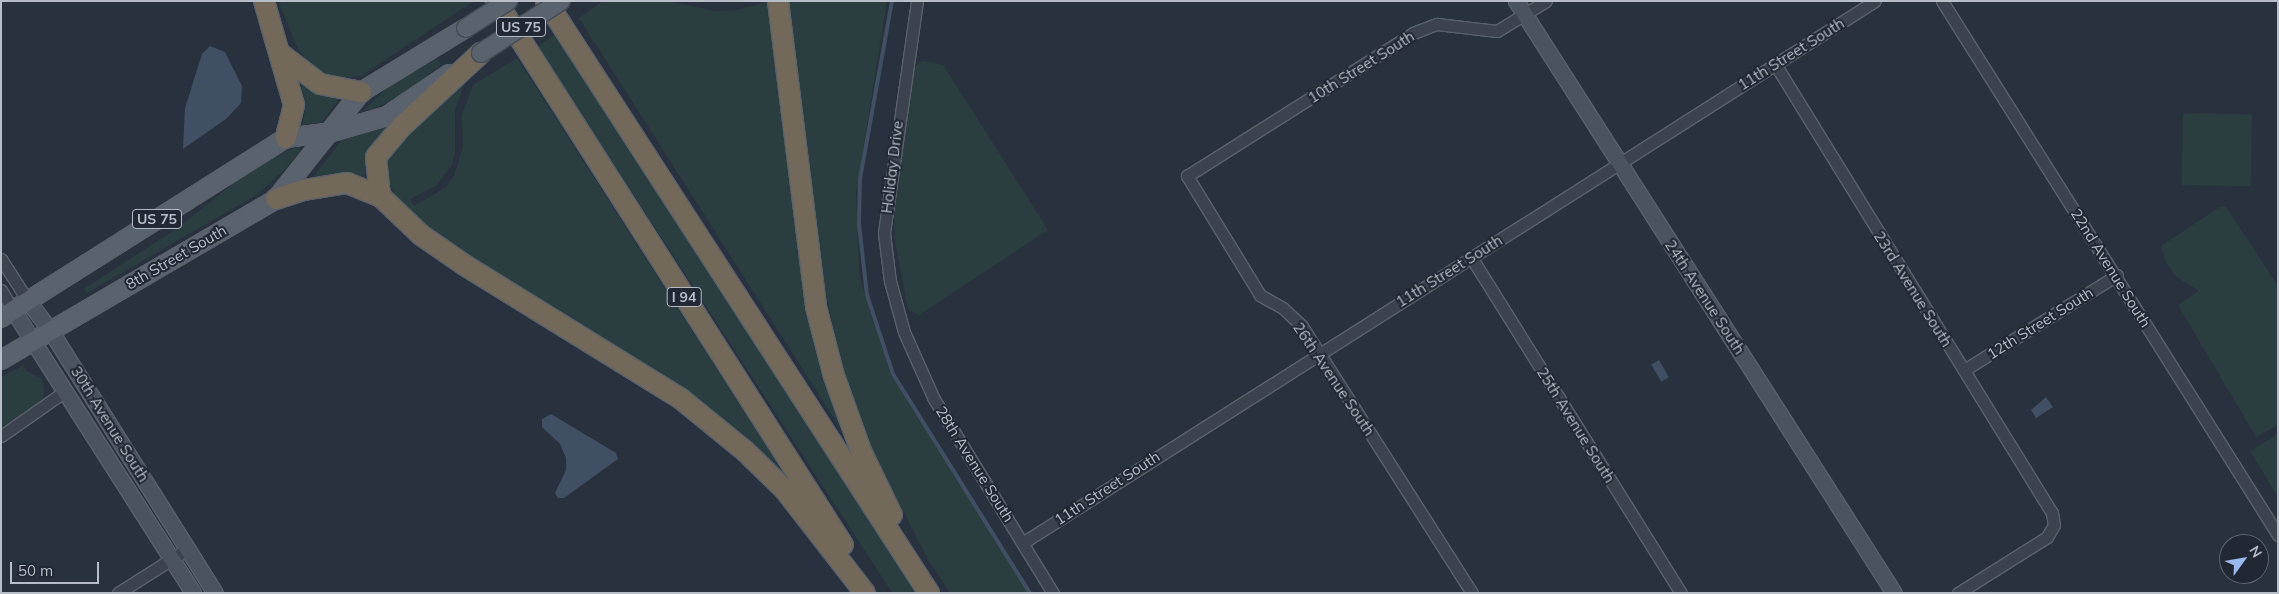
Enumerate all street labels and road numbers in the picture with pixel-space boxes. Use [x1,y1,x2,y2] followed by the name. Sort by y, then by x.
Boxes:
[1735,14,1847,94] street label: 11th Street South
[495,16,547,38] road number: US 75
[1305,27,1417,107] street label: 10th Street South
[877,120,907,214] street label: Holiday Drive
[2067,205,2155,331] street label: 22nd Avenue South
[131,208,183,230] road number: US 75
[123,221,229,293] street label: 8th Street South
[1870,228,1956,350] street label: 23rd Avenue South
[1393,231,1505,311] street label: 11th Street South
[1661,236,1749,358] street label: 24th Avenue South
[1984,283,2096,363] street label: 12th Street South
[666,286,702,308] road number: I 94
[1289,319,1379,439] street label: 26th Avenue South
[67,363,153,485] street label: 30th Avenue South
[1533,364,1619,486] street label: 25th Avenue South
[932,403,1018,525] street label: 28th Avenue South
[1051,447,1163,529] street label: 11th Street South

